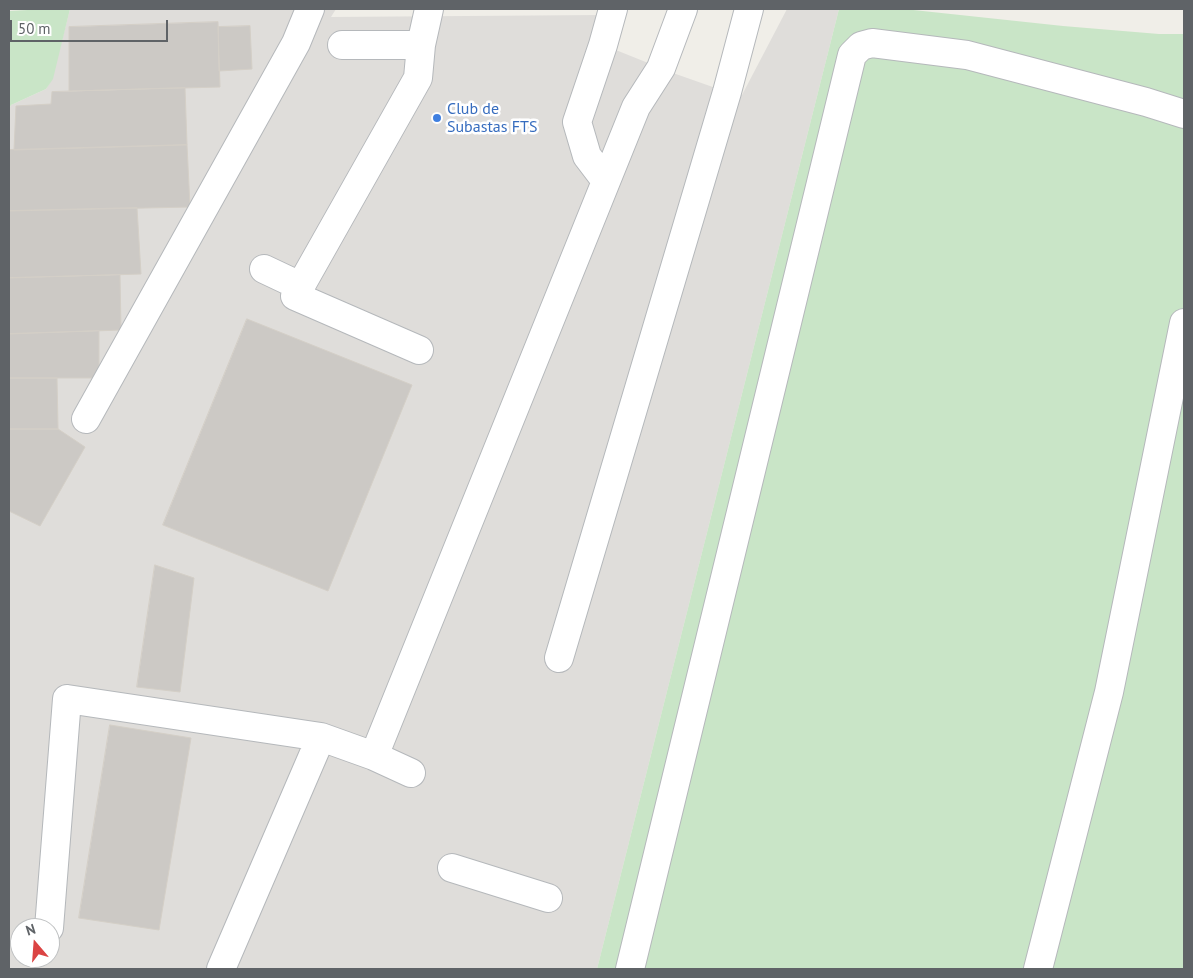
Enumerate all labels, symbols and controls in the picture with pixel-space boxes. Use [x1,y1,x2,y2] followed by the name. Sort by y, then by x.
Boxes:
[12,10,170,42] scale bar
[18,19,51,38] text: 50 m
[447,99,537,137] place label: Club de Subastas FTS
[431,112,443,124] marker: Club de Subastas FTS
[10,918,60,968] north arrow
[24,920,38,940] text: N

